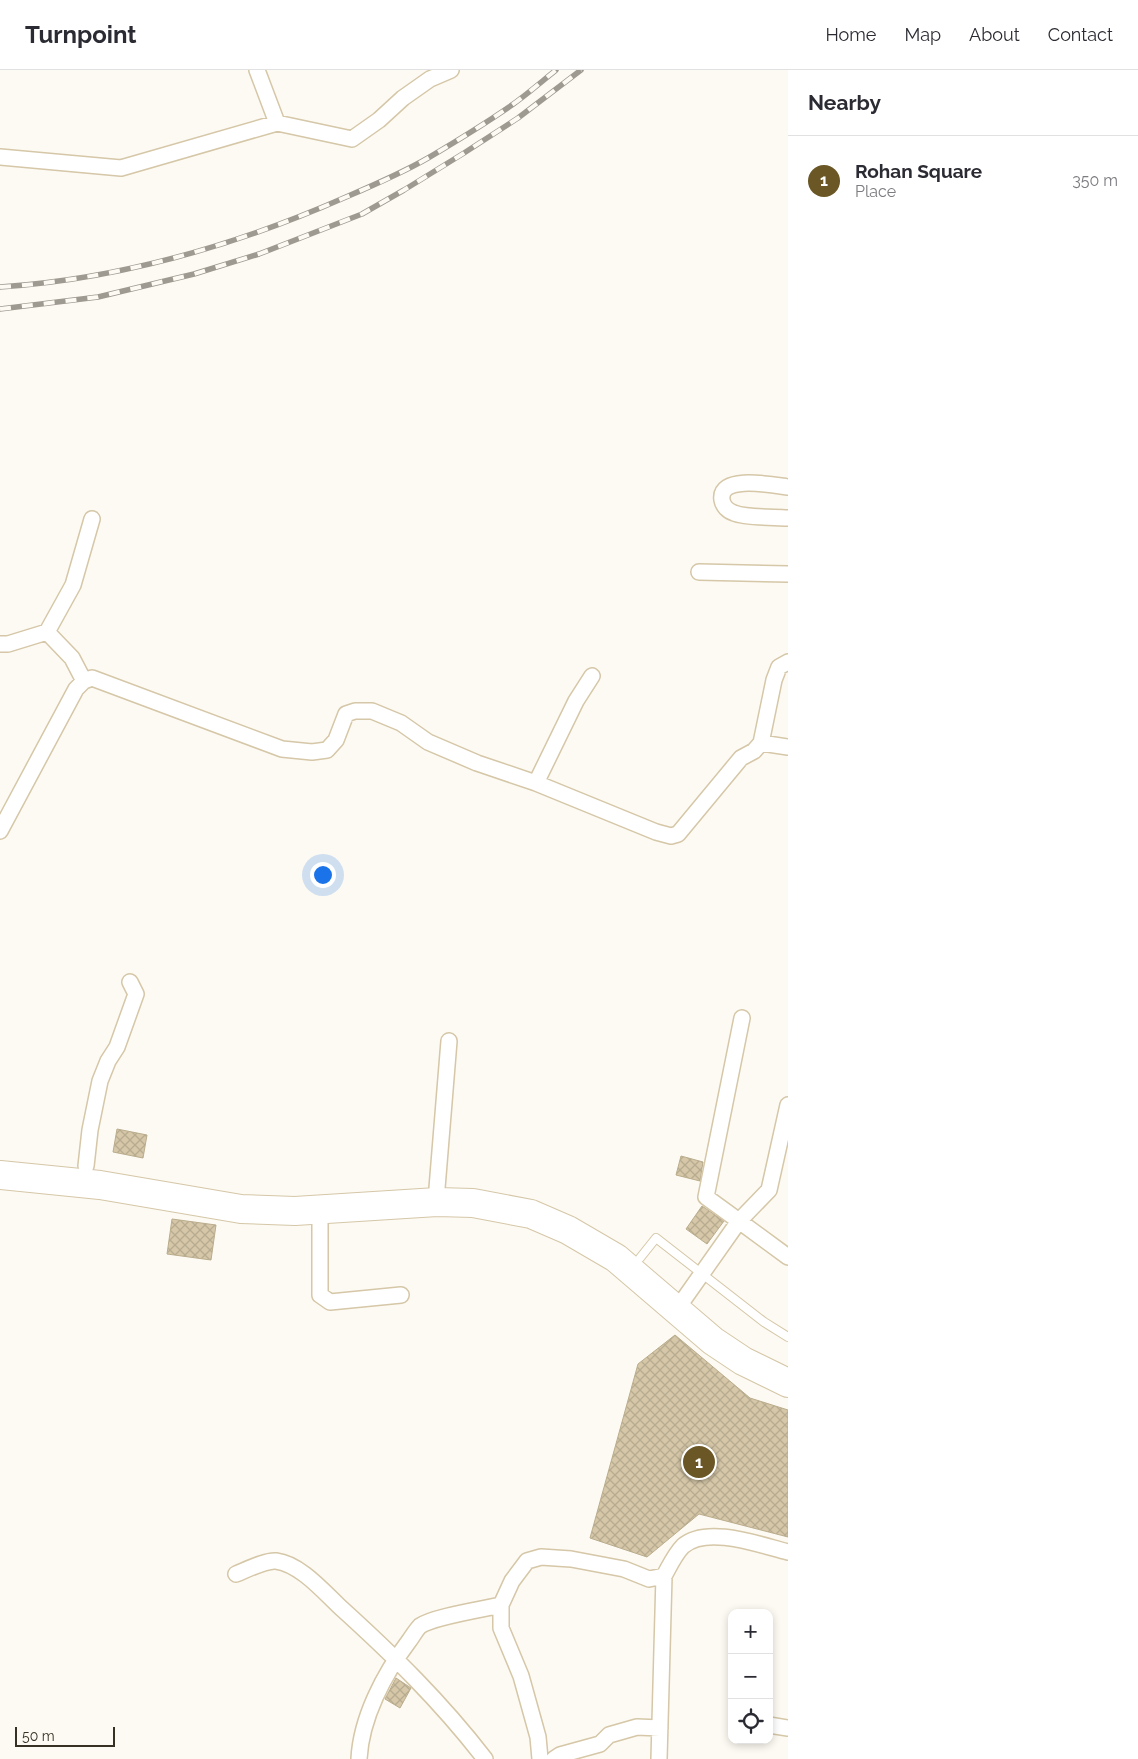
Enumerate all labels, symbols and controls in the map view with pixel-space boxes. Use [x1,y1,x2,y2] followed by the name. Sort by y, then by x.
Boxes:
[25,20,137,49] text: Turnpoint
[825,24,876,45] text: Home
[904,24,941,45] text: Map
[969,24,1020,45] text: About
[1048,24,1113,45] text: Contact
[808,90,881,115] text: Nearby
[855,160,982,182] text: Rohan Square
[820,171,828,190] text: 1
[1072,171,1118,190] text: 350 m
[855,182,896,201] text: Place
[310,862,336,888] your location
[683,1443,715,1481] pin: 1
[728,1609,773,1744] map controls
[728,1609,773,1654] button: +
[728,1654,773,1699] button: −
[728,1699,773,1744] button: locate
[15,1724,115,1747] scale bar
[22,1728,55,1744] text: 50 m

